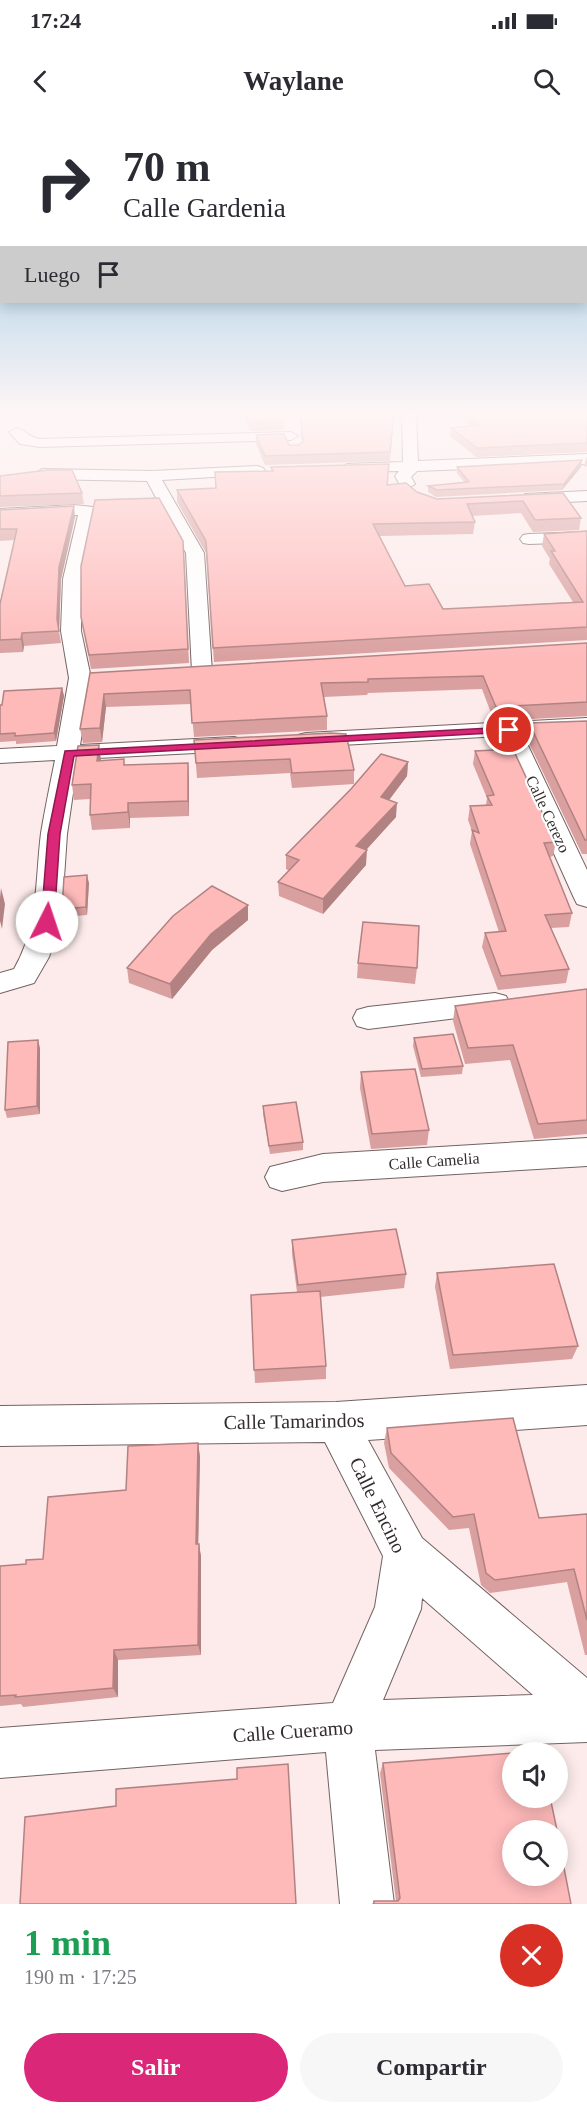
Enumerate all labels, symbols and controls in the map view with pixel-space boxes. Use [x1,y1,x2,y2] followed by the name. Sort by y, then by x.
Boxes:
[30,8,81,33] text: 17:24
[24,65,57,98] icon: back
[530,65,563,98] icon: search
[243,66,344,96] text: Waylane
[24,144,102,222] icon: right
[123,144,211,190] text: 70 m
[123,193,286,223] text: Calle Gardenia
[92,258,125,291] icon: arrive
[24,262,80,287] text: Luego
[483,704,534,755] pin
[492,713,525,746] icon: arrive
[523,773,573,855] street label: Calle Cerezo
[15,890,79,954] position arrow
[388,1149,480,1173] street label: Calle Camelia
[223,1409,365,1433] street label: Calle Tamarindos
[345,1454,411,1556] street label: Calle Encino
[232,1716,354,1746] street label: Calle Cueramo
[502,1742,568,1886] map controls
[502,1742,568,1808] button: sound
[502,1820,568,1886] button: search
[24,1923,111,1963] text: 1 min
[500,1924,563,1987] button: close
[24,1966,137,1988] text: 190 m · 17:25
[24,2033,288,2102] button: Salir
[300,2033,563,2102] button: Compartir

